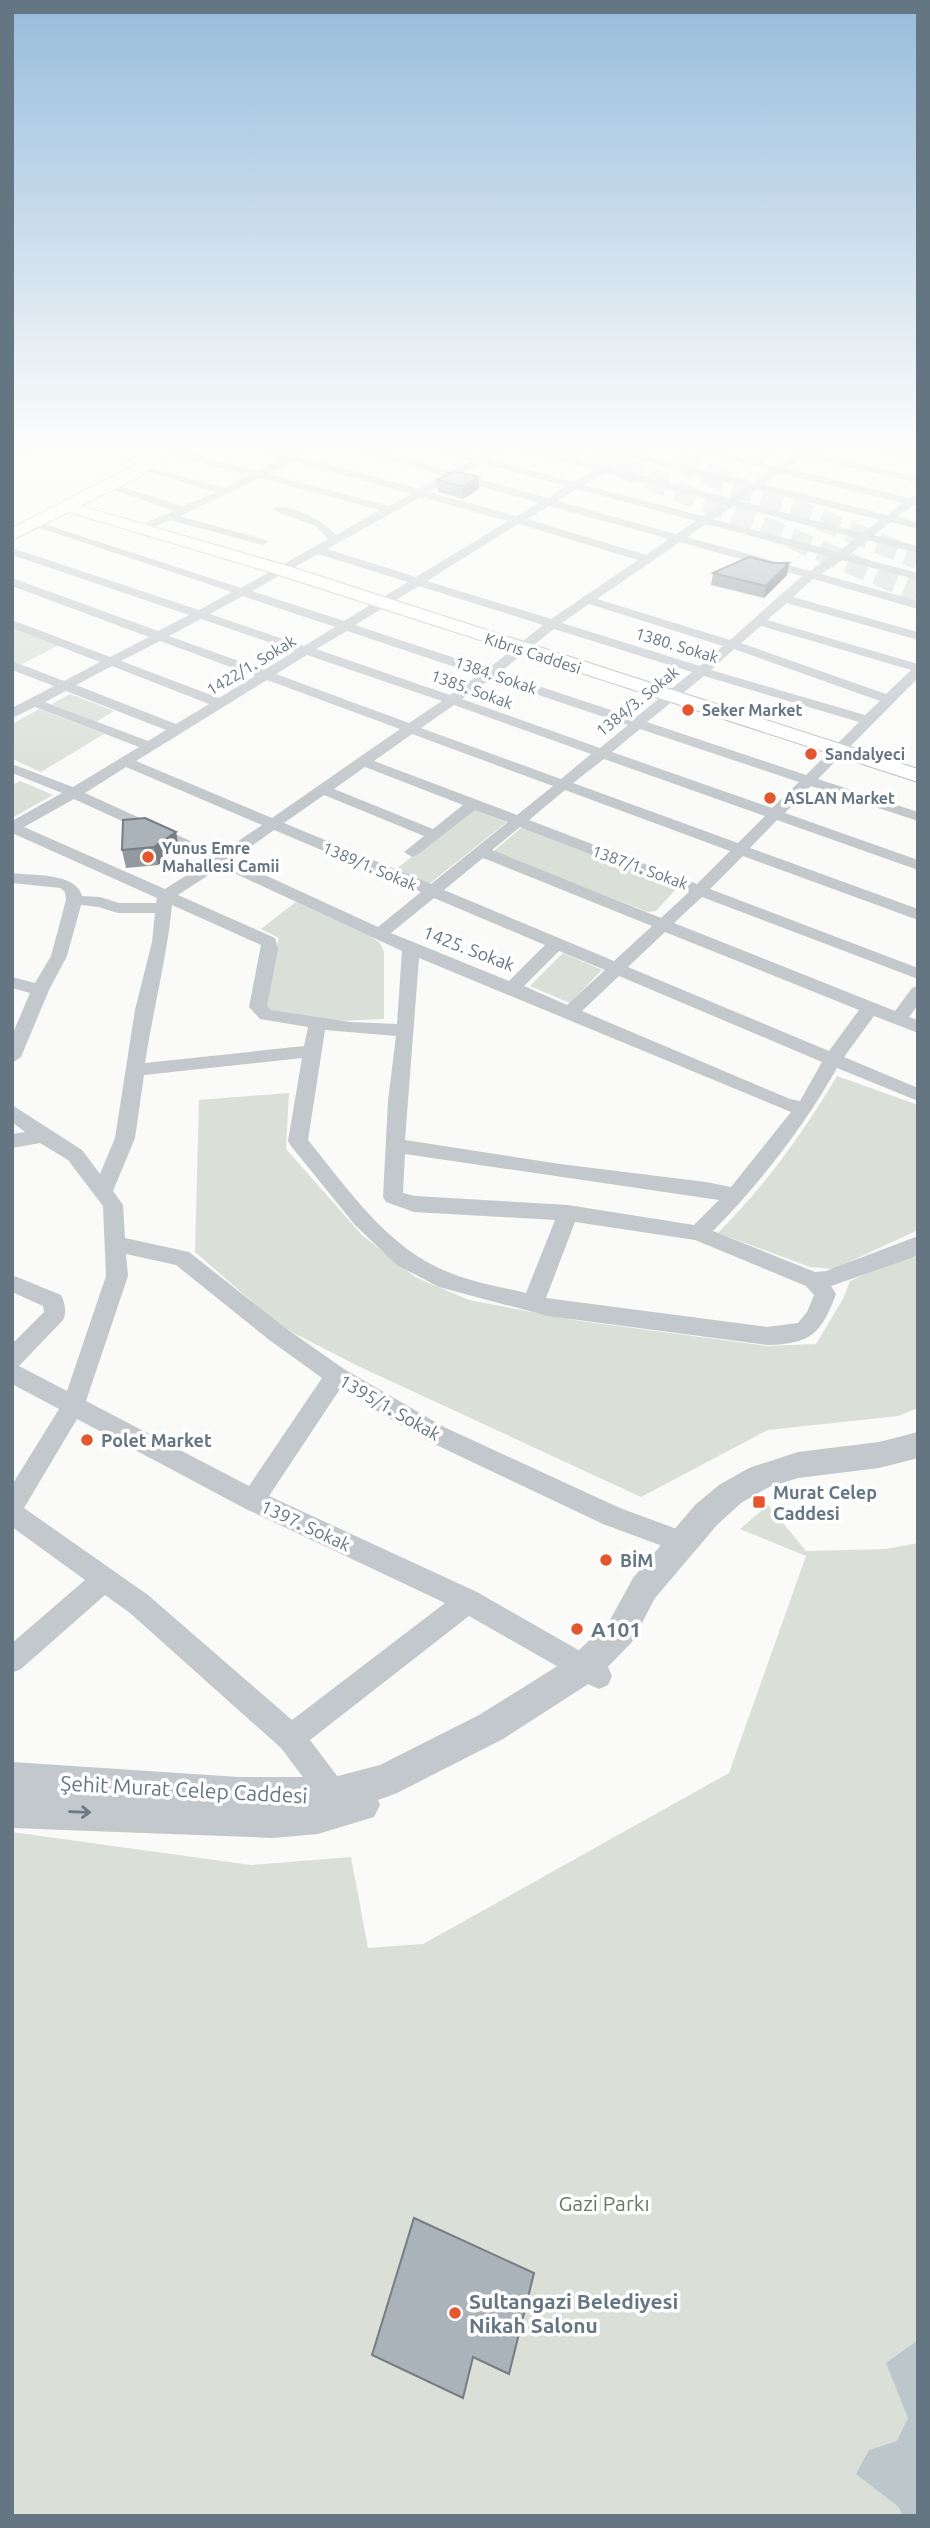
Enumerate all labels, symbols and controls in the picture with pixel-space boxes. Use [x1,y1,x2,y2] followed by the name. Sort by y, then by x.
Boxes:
[633,624,721,666] street label: 1380. Sokak
[483,629,583,677] street label: Kıbrıs Caddesi
[203,631,299,699] street label: 1422/1. Sokak
[453,653,539,697] street label: 1384. Sokak
[592,662,682,740] street label: 1384/3. Sokak
[429,666,515,712] street label: 1385. Sokak
[702,701,803,719] place label: Seker Market
[680,702,696,718] marker: Seker Market
[825,745,905,763] place label: Sandalyeci
[803,746,819,762] marker: Sandalyeci
[784,789,895,807] place label: ASLAN Market
[762,790,778,806] marker: ASLAN Market
[320,838,420,894] street label: 1389/1. Sokak
[162,839,279,875] place label: Yunus Emre Mahallesi Camii
[590,841,690,893] street label: 1387/1. Sokak
[140,849,156,865] marker: Yunus Emre Mahallesi Camii
[420,921,518,975] street label: 1425. Sokak
[336,1370,444,1444] street label: 1395/1. Sokak
[101,1430,212,1450] place label: Polet Market
[79,1432,95,1448] marker: Polet Market
[773,1482,877,1523] place label: Murat Celep Caddesi
[751,1494,767,1510] marker: Murat Celep Caddesi
[258,1496,354,1554] street label: 1397. Sokak
[620,1550,653,1570] place label: BİM
[598,1552,614,1568] marker: BİM
[591,1617,641,1641] place label: A101
[569,1621,585,1637] marker: A101
[60,1771,308,1807] street label: Şehit Murat Celep Caddesi
[69,1806,92,1819] one-way arrow
[558,2191,650,2215] park label: Gazi Parkı
[469,2289,678,2337] place label: Sultangazi Belediyesi Nikah Salonu
[447,2305,463,2321] marker: Sultangazi Belediyesi Nikah Salonu

